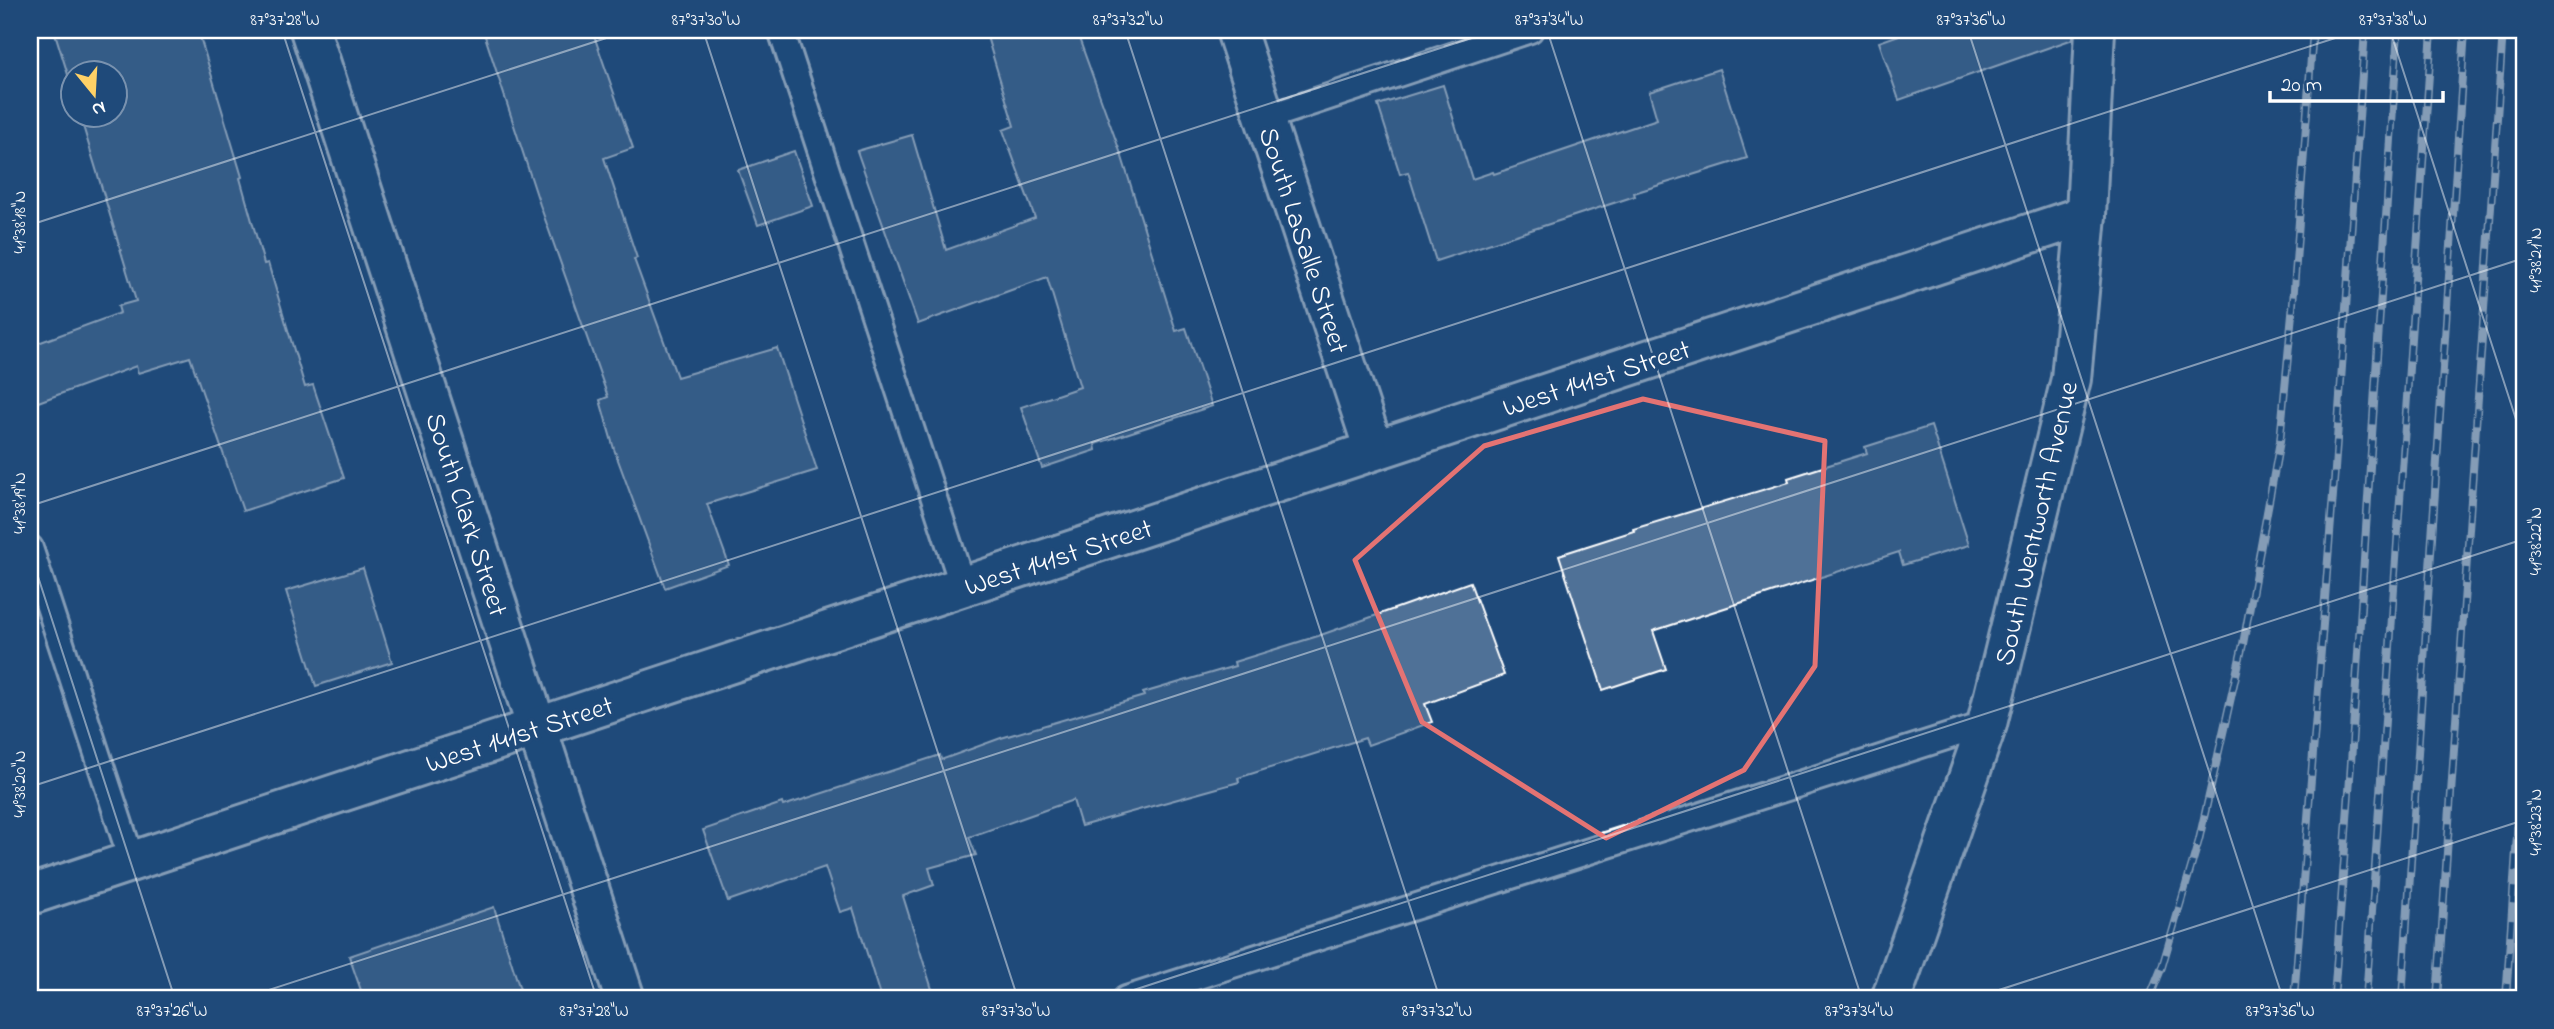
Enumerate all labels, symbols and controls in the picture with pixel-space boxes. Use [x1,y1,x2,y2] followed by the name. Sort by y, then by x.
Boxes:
[250,8,320,34] text: 87°37'28"W
[671,8,741,34] text: 87°37'30"W
[1093,8,1163,34] text: 87°37'32"W
[1515,8,1583,34] text: 87°37'34"W
[1936,8,2006,34] text: 87°37'36"W
[2359,8,2427,34] text: 87°37'38"W
[60,60,130,130] north arrow
[2270,60,2444,104] scale bar
[2281,71,2322,101] text: 20 m
[88,93,109,123] text: N
[1246,122,1358,360] street label: South LaSalle Street
[8,191,34,253] text: 41°38'18"N
[2524,227,2550,293] text: 41°38'21"N
[1498,331,1696,430] street label: West 141st Street
[1986,377,2091,670] street label: South Wentworth Avenue
[412,408,517,622] street label: South Clark Street
[8,472,34,534] text: 41°38'19"N
[2524,507,2550,575] text: 41°38'22"N
[960,510,1158,609] street label: West 141st Street
[421,687,619,786] street label: West 141st Street
[8,750,34,818] text: 41°38'20"N
[2524,789,2550,855] text: 41°38'23"N
[137,999,207,1025] text: 87°37'26"W
[559,999,629,1025] text: 87°37'28"W
[981,999,1051,1025] text: 87°37'30"W
[1402,999,1472,1025] text: 87°37'32"W
[1825,999,1893,1025] text: 87°37'34"W
[2245,999,2315,1025] text: 87°37'36"W

